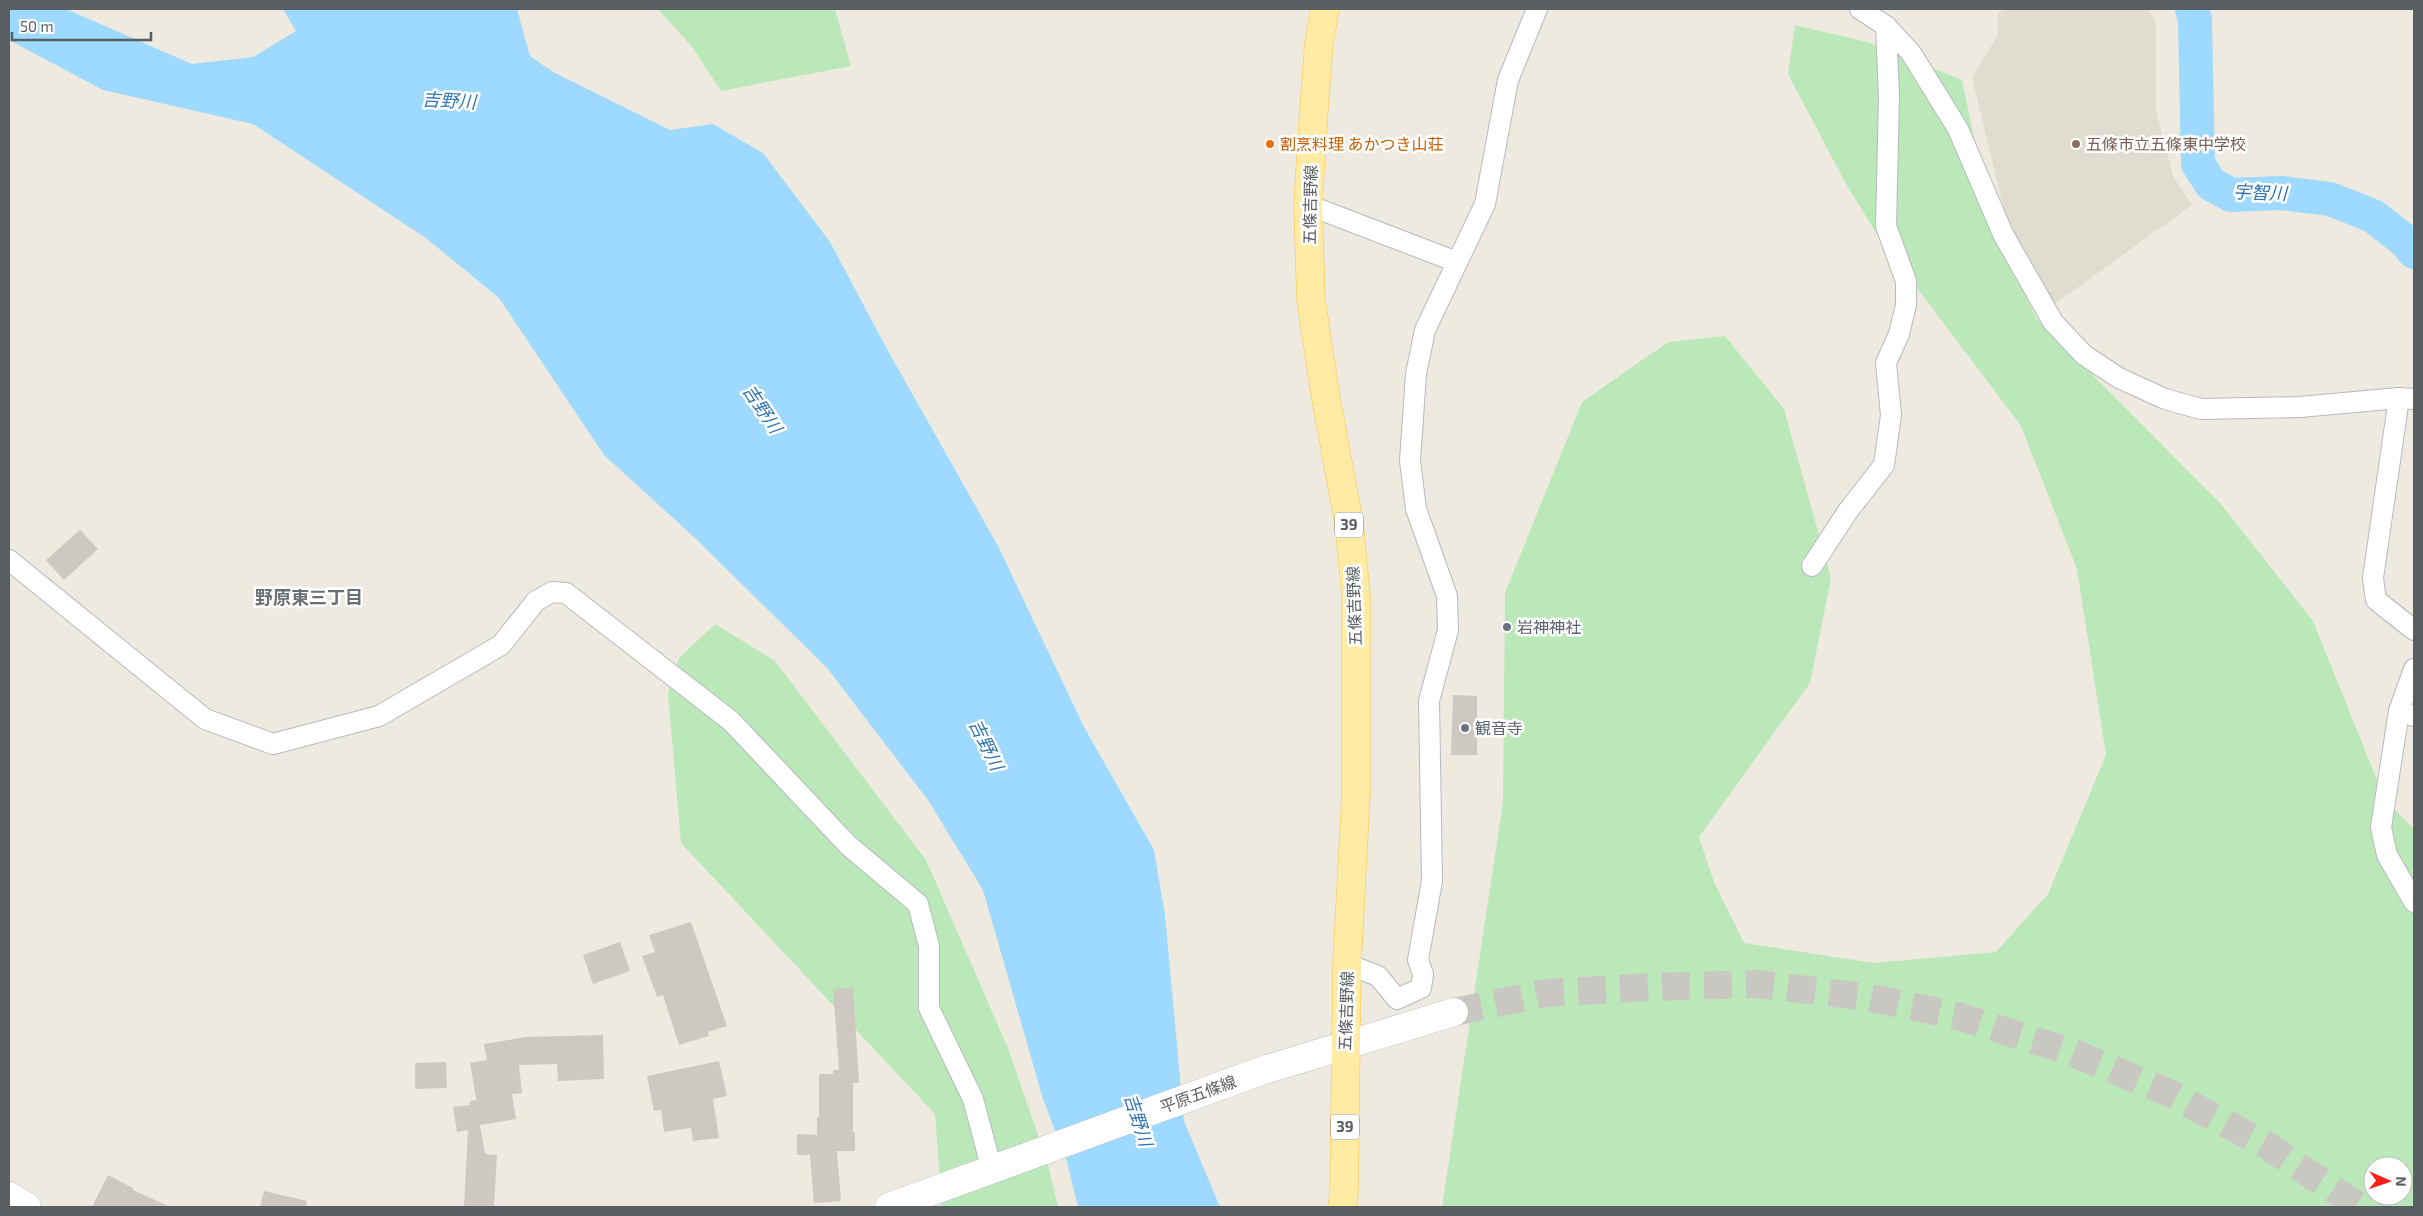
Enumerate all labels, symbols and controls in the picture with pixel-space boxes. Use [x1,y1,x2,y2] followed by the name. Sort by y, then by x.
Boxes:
[12,10,151,42] scale bar
[20,17,54,35] text: 50 m
[422,88,479,113] water label: 吉野川
[1280,134,1444,153] place label: 割烹料理 あかつき山荘
[2086,134,2246,153] place label: 五條市立五條東中学校
[1264,138,1276,150] marker: 割烹料理 あかつき山荘
[2070,138,2082,150] marker: 五條市立五條東中学校
[1299,165,1320,245] street label: 五條吉野線
[2233,180,2289,204] water label: 宇智川
[739,380,788,439] water label: 吉野川
[1335,512,1363,538] road number: 39
[1343,566,1364,646] street label: 五條吉野線
[255,586,363,608] district label: 野原東三丁目
[1517,617,1581,636] place label: 岩神神社
[1501,621,1513,633] marker: 岩神神社
[965,715,1009,775] water label: 吉野川
[1475,718,1523,737] place label: 観音寺
[1459,722,1471,734] marker: 観音寺
[1335,971,1356,1051] street label: 五條吉野線
[1157,1071,1239,1116] street label: 平原五條線
[1120,1091,1158,1151] water label: 吉野川
[1331,1114,1359,1140] road number: 39
[2363,1156,2413,1206] north arrow
[2393,1176,2410,1187] text: N

